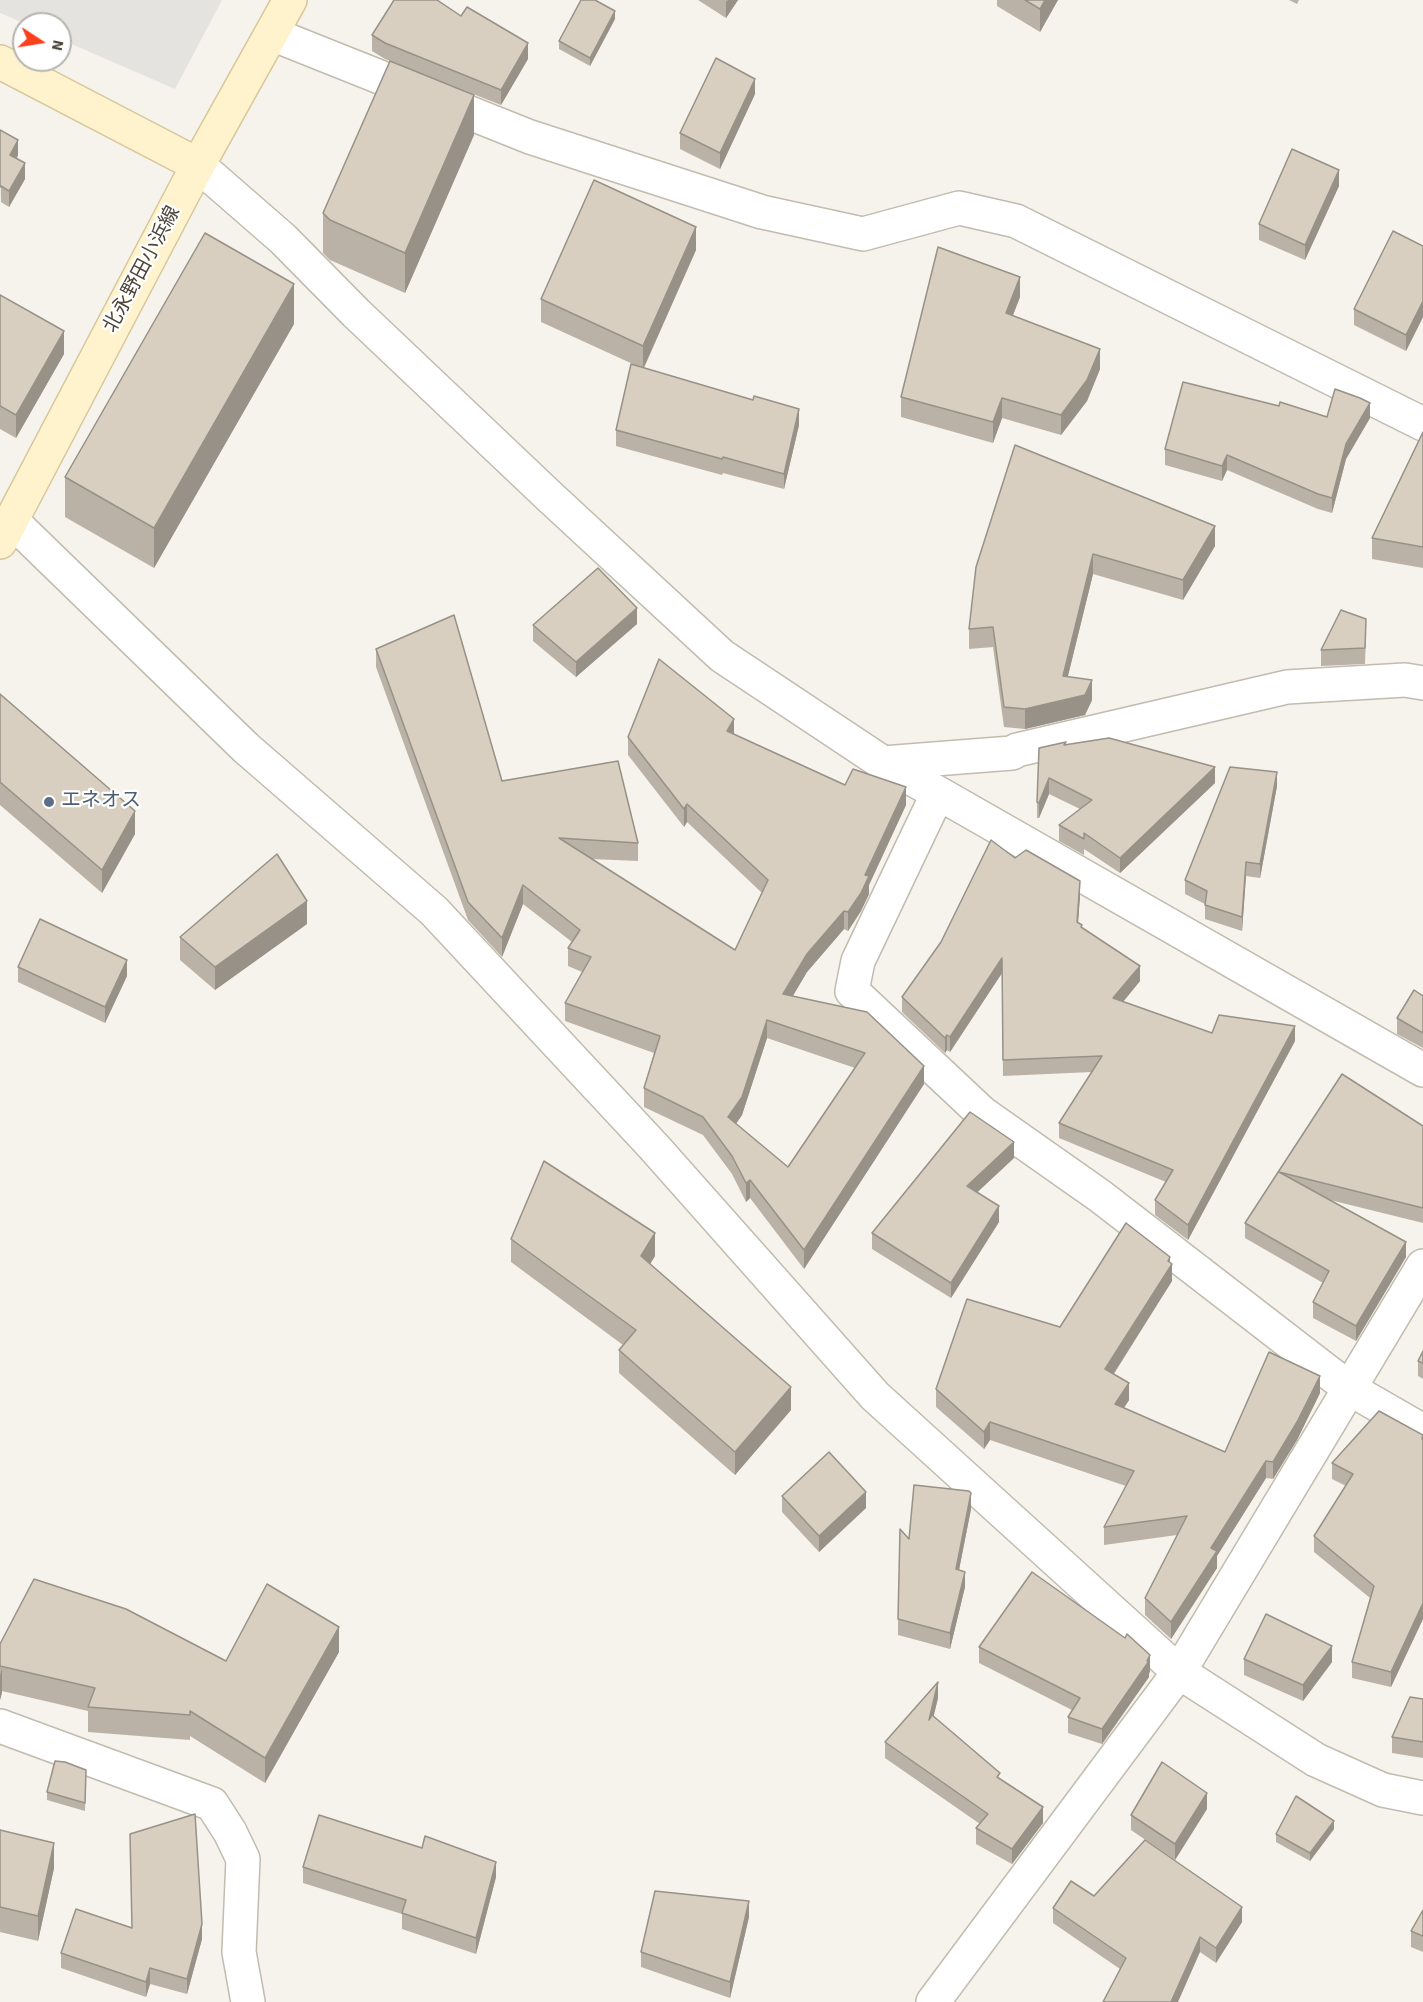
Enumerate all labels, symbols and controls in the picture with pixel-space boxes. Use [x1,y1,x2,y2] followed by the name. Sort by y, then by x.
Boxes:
[12,12,72,72] north arrow
[46,38,70,53] text: N
[100,203,186,337] street label: 北永野田小浜線
[61,790,141,814] place label: エネオス
[42,795,56,809] marker: エネオス

